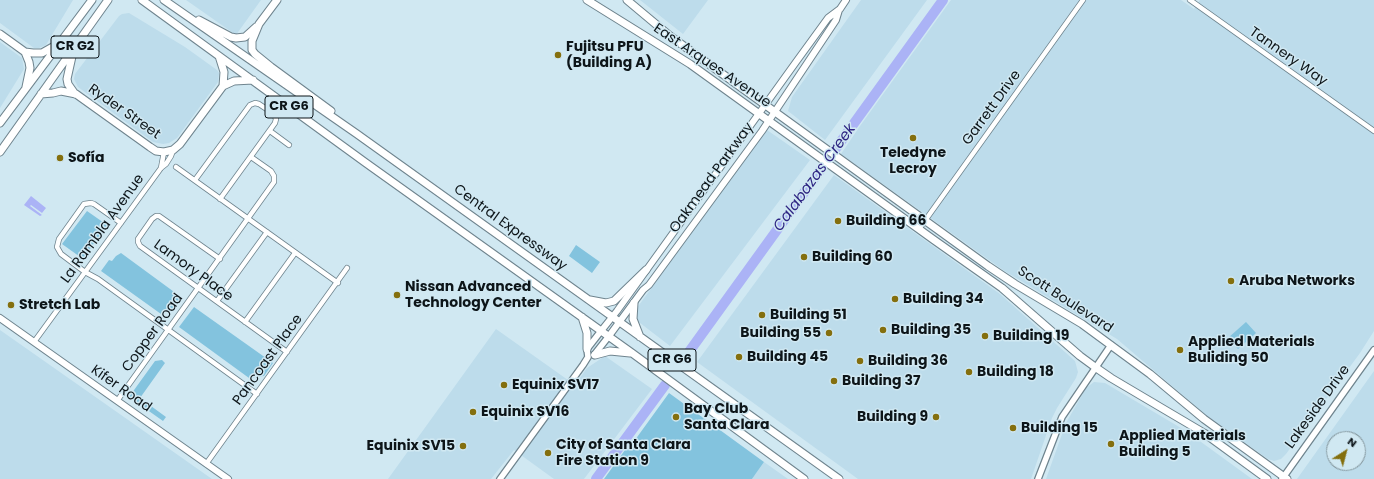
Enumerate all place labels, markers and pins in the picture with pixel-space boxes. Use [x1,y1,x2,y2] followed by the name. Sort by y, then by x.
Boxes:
[566,39,652,72] place label: Fujitsu PFU (Building A)
[553,50,563,60] marker: Fujitsu PFU (Building A)
[908,133,918,143] marker: Teledyne Lecroy
[880,145,946,178] place label: Teledyne Lecroy
[68,150,105,166] place label: Sofía
[55,153,65,163] marker: Sofía
[846,213,926,229] place label: Building 66
[833,216,843,226] marker: Building 66
[812,249,893,265] place label: Building 60
[799,252,809,262] marker: Building 60
[1239,273,1355,289] place label: Aruba Networks
[1226,276,1236,286] marker: Aruba Networks
[405,279,542,312] place label: Nissan Advanced Technology Center
[392,290,402,300] marker: Nissan Advanced Technology Center
[903,291,983,307] place label: Building 34
[890,294,900,304] marker: Building 34
[19,297,100,313] place label: Stretch Lab
[6,300,16,310] marker: Stretch Lab
[770,307,847,323] place label: Building 51
[757,310,767,320] marker: Building 51
[891,322,971,338] place label: Building 35
[740,325,821,341] place label: Building 55
[878,325,888,335] marker: Building 35
[824,328,834,338] marker: Building 55
[993,328,1069,344] place label: Building 19
[980,331,990,341] marker: Building 19
[1188,334,1315,366] place label: Applied Materials Buliding 50
[1175,345,1185,355] marker: Applied Materials Buliding 50
[747,349,828,365] place label: Building 45
[734,352,744,362] marker: Building 45
[868,353,948,369] place label: Building 36
[855,356,865,366] marker: Building 36
[977,364,1054,380] place label: Building 18
[964,367,974,377] marker: Building 18
[842,373,920,389] place label: Building 37
[829,376,839,386] marker: Building 37
[512,377,599,393] place label: Equinix SV17
[499,380,509,390] marker: Equinix SV17
[684,401,770,434] place label: Bay Club Santa Clara
[481,404,569,420] place label: Equinix SV16
[468,407,478,417] marker: Equinix SV16
[857,409,928,425] place label: Building 9
[671,412,681,422] marker: Bay Club Santa Clara
[931,412,941,422] marker: Building 9
[1021,420,1098,436] place label: Building 15
[1008,423,1018,433] marker: Building 15
[1119,428,1246,460] place label: Applied Materials Building 5
[556,437,691,470] place label: City of Santa Clara Fire Station 9
[366,438,455,454] place label: Equinix SV15
[1106,439,1116,449] marker: Applied Materials Building 5
[458,441,468,451] marker: Equinix SV15
[543,448,553,458] marker: City of Santa Clara Fire Station 9

